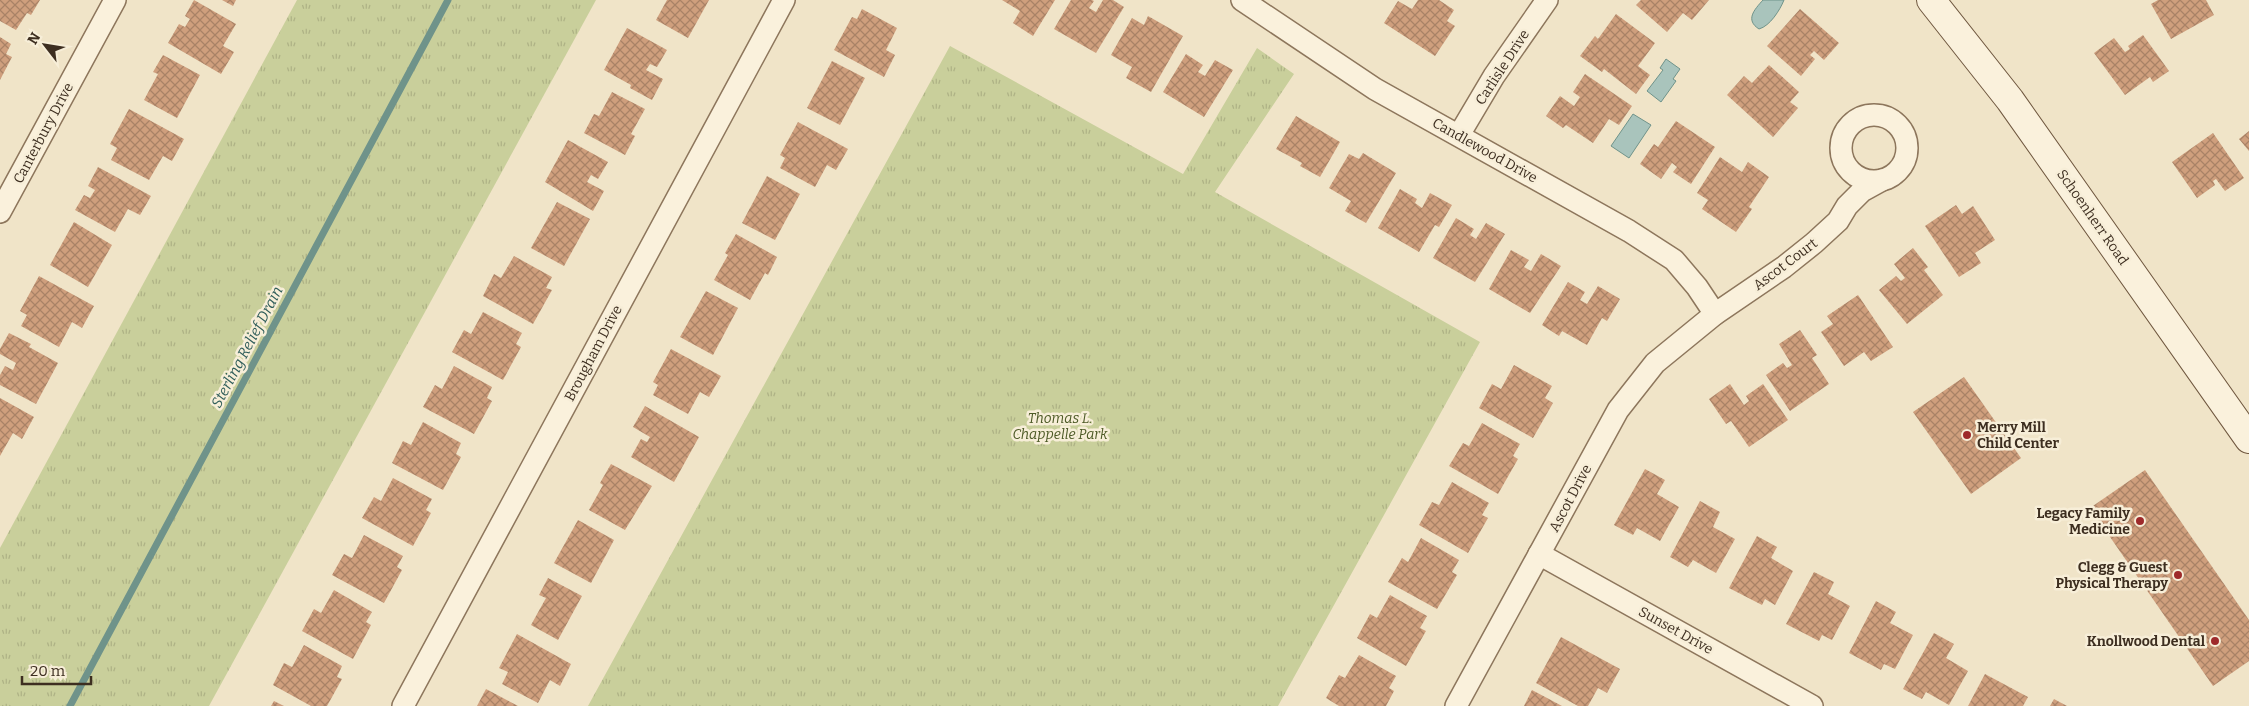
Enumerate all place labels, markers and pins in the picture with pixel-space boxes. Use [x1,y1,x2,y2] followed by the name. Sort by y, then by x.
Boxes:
[1977,419,2059,452] place label: Merry Mill Child Center
[1961,429,1973,441] marker: Merry Mill Child Center
[2036,505,2130,538] place label: Legacy Family Medicine
[2134,515,2146,527] marker: Legacy Family Medicine
[2055,559,2168,592] place label: Clegg & Guest Physical Therapy
[2172,569,2184,581] marker: Clegg & Guest Physical Therapy
[2087,633,2206,650] place label: Knollwood Dental
[2209,635,2221,647] marker: Knollwood Dental

